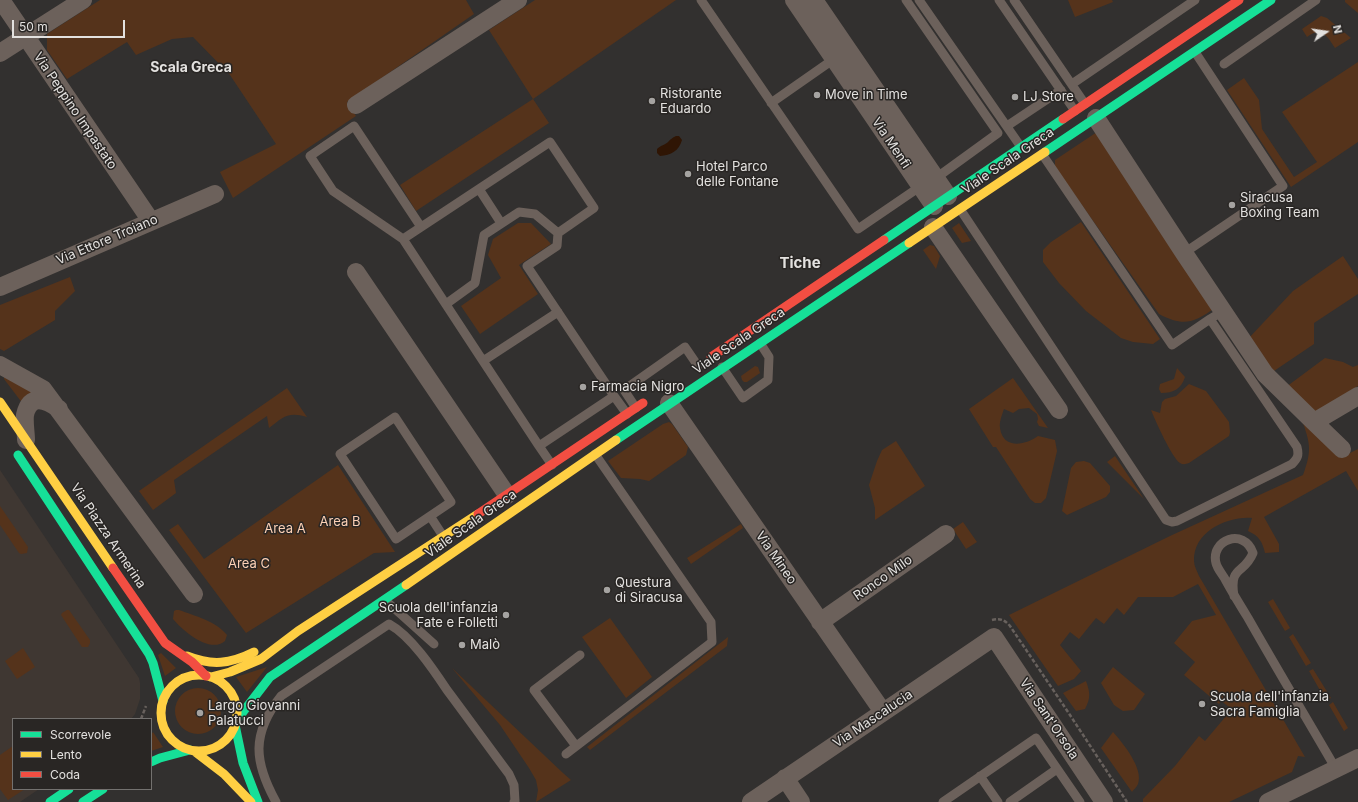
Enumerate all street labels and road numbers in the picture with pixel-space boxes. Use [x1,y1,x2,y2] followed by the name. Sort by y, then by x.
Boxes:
[30,50,120,172] street label: Via Peppino Impastato
[868,115,914,171] street label: Via Menfi
[959,124,1057,198] street label: Viale Scala Greca
[54,212,160,268] street label: Via Ettore Troiano
[690,304,788,378] street label: Viale Scala Greca
[67,480,149,592] street label: Via Piazza Armerina
[422,487,520,561] street label: Viale Scala Greca
[752,529,800,587] street label: Via Mineo
[851,552,915,604] street label: Ronco Milo
[1016,675,1082,763] street label: Via Sant'Orsola
[830,687,916,751] street label: Via Mascalucia

